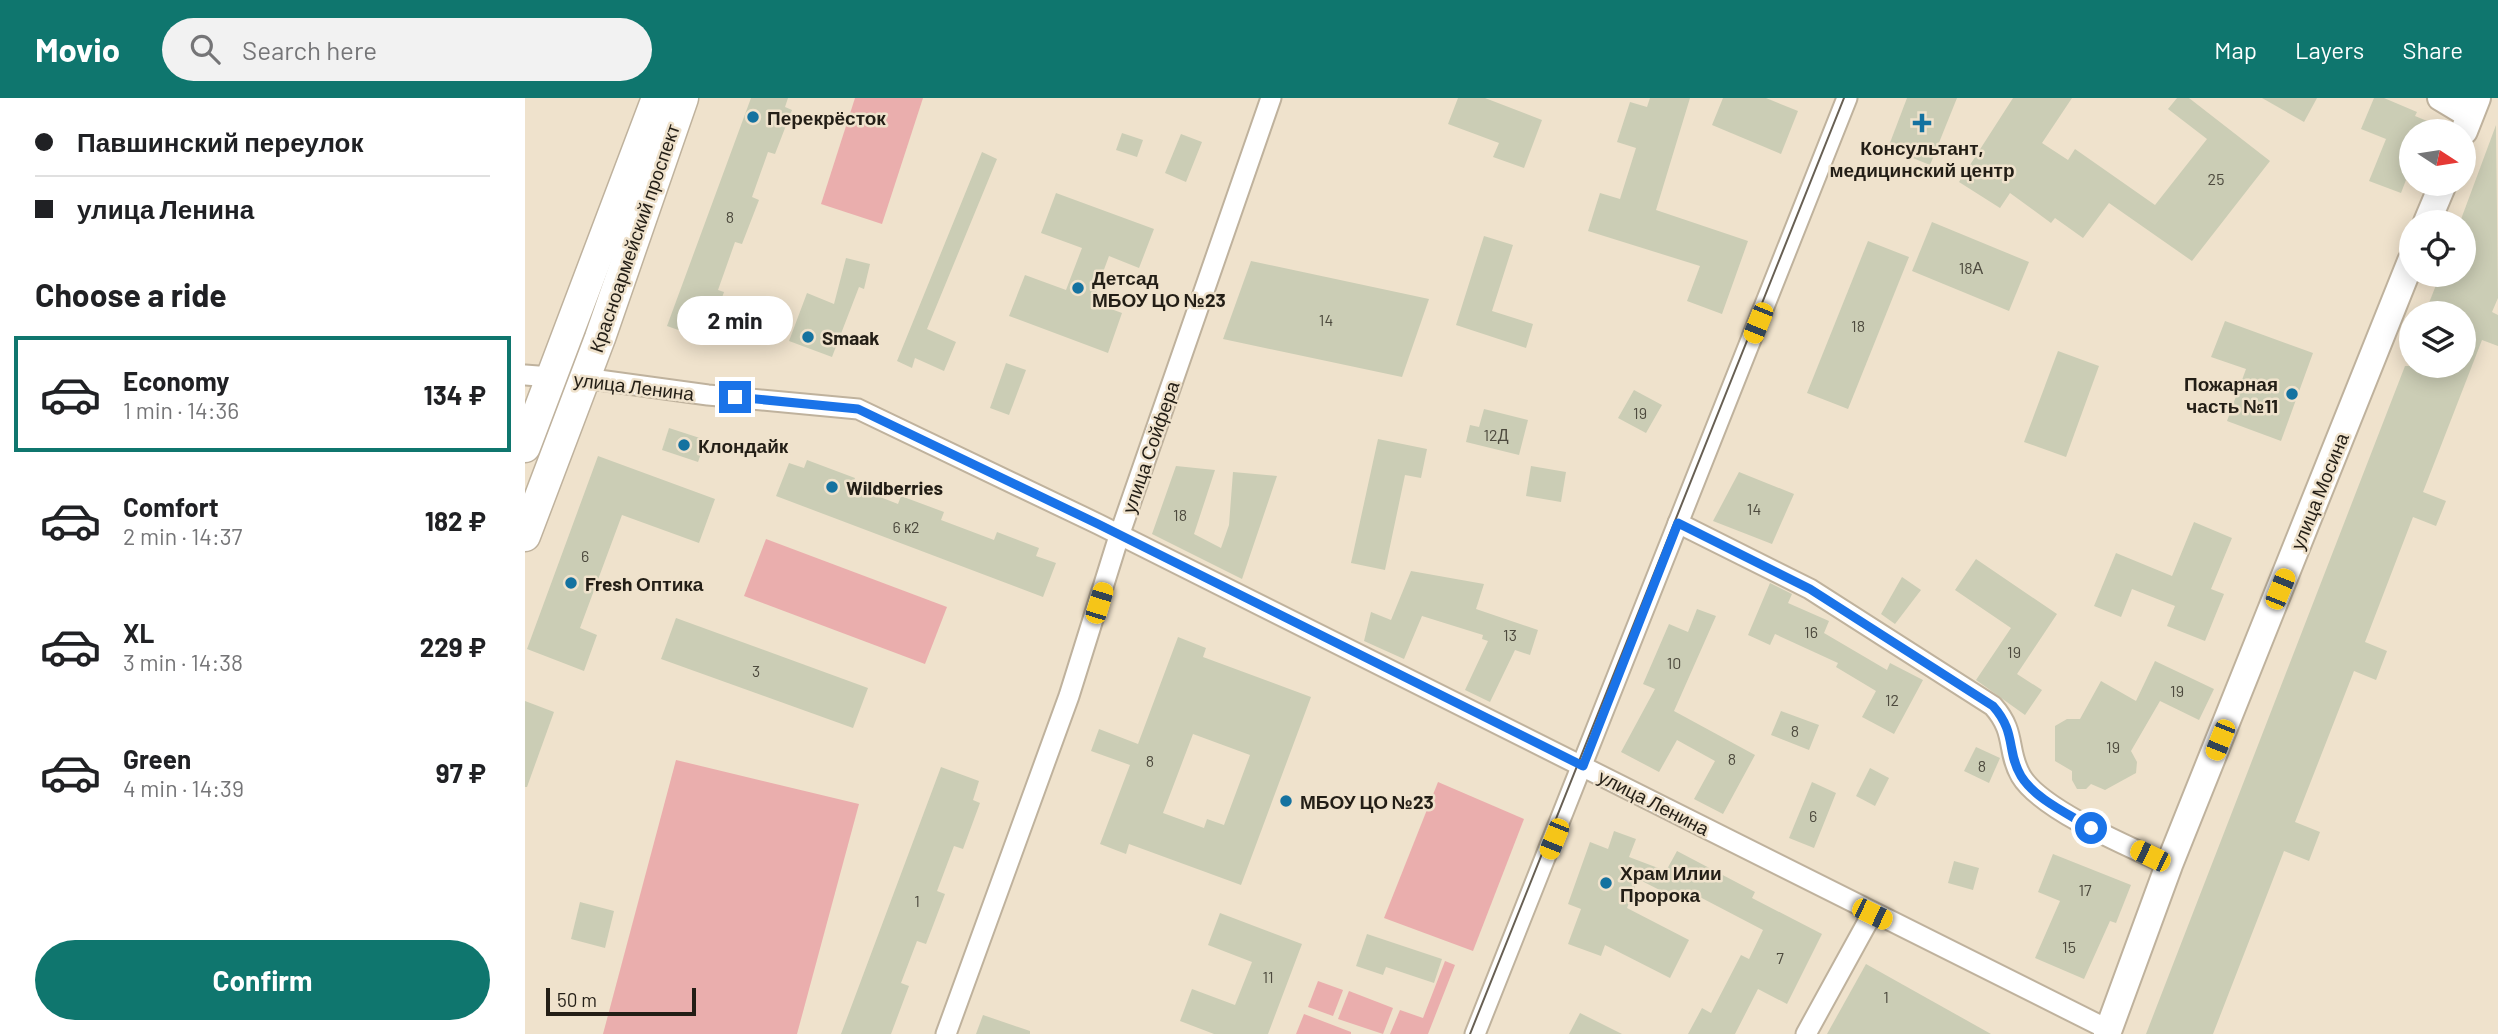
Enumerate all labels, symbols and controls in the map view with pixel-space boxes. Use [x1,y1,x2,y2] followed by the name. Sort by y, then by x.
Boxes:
[162,18,652,81] search box
[35,29,120,69] text: Movio
[186,30,224,68] icon: search
[242,34,377,65] text: Search here
[2214,35,2257,64] text: Map
[2295,35,2364,64] text: Layers
[2402,35,2463,64] text: Share
[767,106,886,129] place label: Перекрёсток
[745,109,761,125] marker: Перекрёсток
[1912,113,1932,133] marker: Консультант, медицинский центр
[2399,119,2476,196] north arrow
[2399,119,2476,378] map controls
[584,121,684,355] street label: Красноармейский проспект
[77,126,363,157] text: Павшинский переулок
[1829,136,2015,181] place label: Консультант, медицинский центр
[2208,169,2224,188] house number: 25
[77,193,254,224] text: улица Ленина
[726,207,734,226] house number: 8
[2399,210,2476,287] button: locate
[1959,258,1984,277] house number: 18А
[1092,266,1226,311] place label: Детсад МБОУ ЦО №23
[35,275,227,313] text: Choose a ride
[1070,280,1086,296] marker: Детсад МБОУ ЦО №23
[677,296,793,344] callout: 2 min
[1741,300,1776,346] car
[2399,301,2476,378] button: layers
[707,306,763,334] text: 2 min
[1319,310,1333,329] house number: 14
[1851,316,1865,335] house number: 18
[822,326,879,349] place label: Smaak
[800,329,816,345] marker: Smaak
[39,363,102,426] icon: car
[123,365,229,396] text: Economy
[572,367,696,405] street label: улица Ленина
[2184,372,2278,417] place label: Пожарная часть №11
[1117,377,1184,516] street label: улица Сойфера
[424,379,486,410] text: 134 ₽
[719,381,751,413] route end
[2284,386,2300,402] marker: Пожарная часть №11
[123,396,239,424] text: 1 min · 14:36
[1633,403,1647,422] house number: 19
[1483,425,1509,444] house number: 12Д
[2285,429,2353,553] street label: улица Мосина
[698,434,789,457] place label: Клондайк
[676,437,692,453] marker: Клондайк
[846,476,943,499] place label: Wildberries
[824,479,840,495] marker: Wildberries
[39,489,102,552] icon: car
[123,491,219,522] text: Comfort
[1747,499,1761,518] house number: 14
[425,505,486,536] text: 182 ₽
[1173,505,1187,524] house number: 18
[892,517,920,536] house number: 6 к2
[123,522,243,550] text: 2 min · 14:37
[581,546,589,565] house number: 6
[2263,566,2298,612] car
[585,572,704,595] place label: Fresh Оптика
[563,575,579,591] marker: Fresh Оптика
[1083,580,1116,626] car
[39,615,102,678] icon: car
[123,617,154,648] text: XL
[1804,622,1818,641] house number: 16
[1503,625,1517,644] house number: 13
[420,631,486,662] text: 229 ₽
[2007,642,2021,661] house number: 19
[123,648,243,676] text: 3 min · 14:38
[1667,653,1681,672] house number: 10
[752,661,760,680] house number: 3
[2170,681,2184,700] house number: 19
[1885,690,1899,709] house number: 12
[2203,717,2238,763] car
[1791,721,1799,740] house number: 8
[2106,737,2120,756] house number: 19
[39,741,102,804] icon: car
[123,743,191,774] text: Green
[1728,749,1736,768] house number: 8
[1146,751,1154,770] house number: 8
[1978,756,1986,775] house number: 8
[436,757,486,788] text: 97 ₽
[1595,764,1714,840] street label: улица Ленина
[123,774,244,802] text: 4 min · 14:39
[1300,790,1434,813] place label: МБОУ ЦО №23
[1278,793,1294,809] marker: МБОУ ЦО №23
[1809,806,1817,825] house number: 6
[2075,812,2107,844] route start
[1537,816,1572,862] car
[2127,837,2174,875] car
[1620,861,1722,906] place label: Храм Илии Пророка
[1598,875,1614,891] marker: Храм Илии Пророка
[2078,880,2092,899] house number: 17
[914,891,920,910] house number: 1
[1849,895,1896,933] car
[2062,937,2076,956] house number: 15
[35,940,490,1020] button: Confirm
[1776,948,1784,967] house number: 7
[1262,967,1274,986] house number: 11
[546,985,697,1017] scale bar
[1883,987,1889,1006] house number: 1
[557,988,597,1011] text: 50 m

